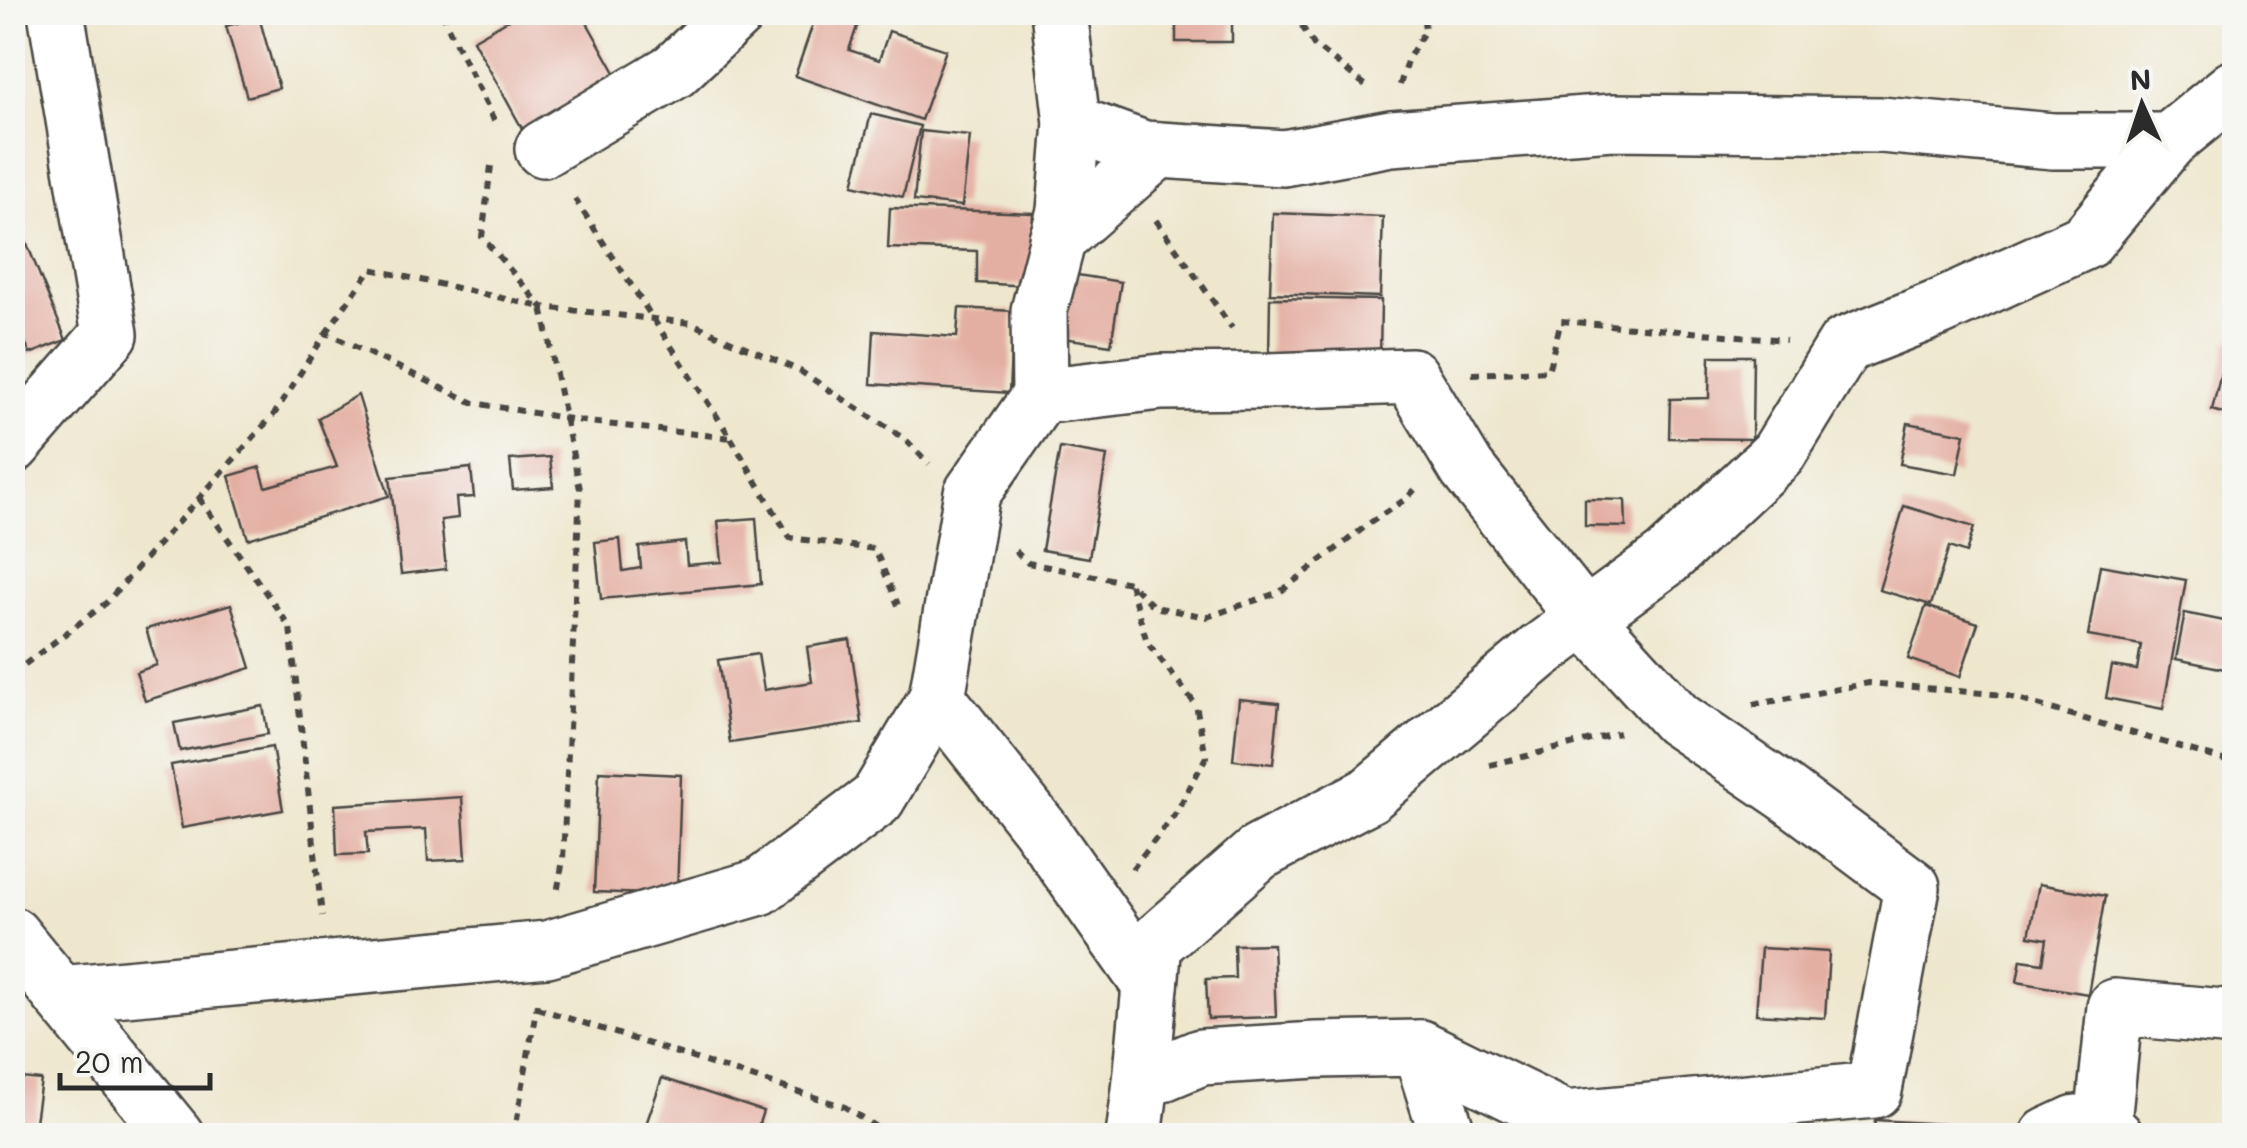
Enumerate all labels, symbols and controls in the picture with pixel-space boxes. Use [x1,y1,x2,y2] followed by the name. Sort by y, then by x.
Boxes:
[2092,55,2192,155] north arrow
[2129,61,2152,98] text: N
[60,1028,210,1090] scale bar
[75,1041,144,1081] text: 20 m

